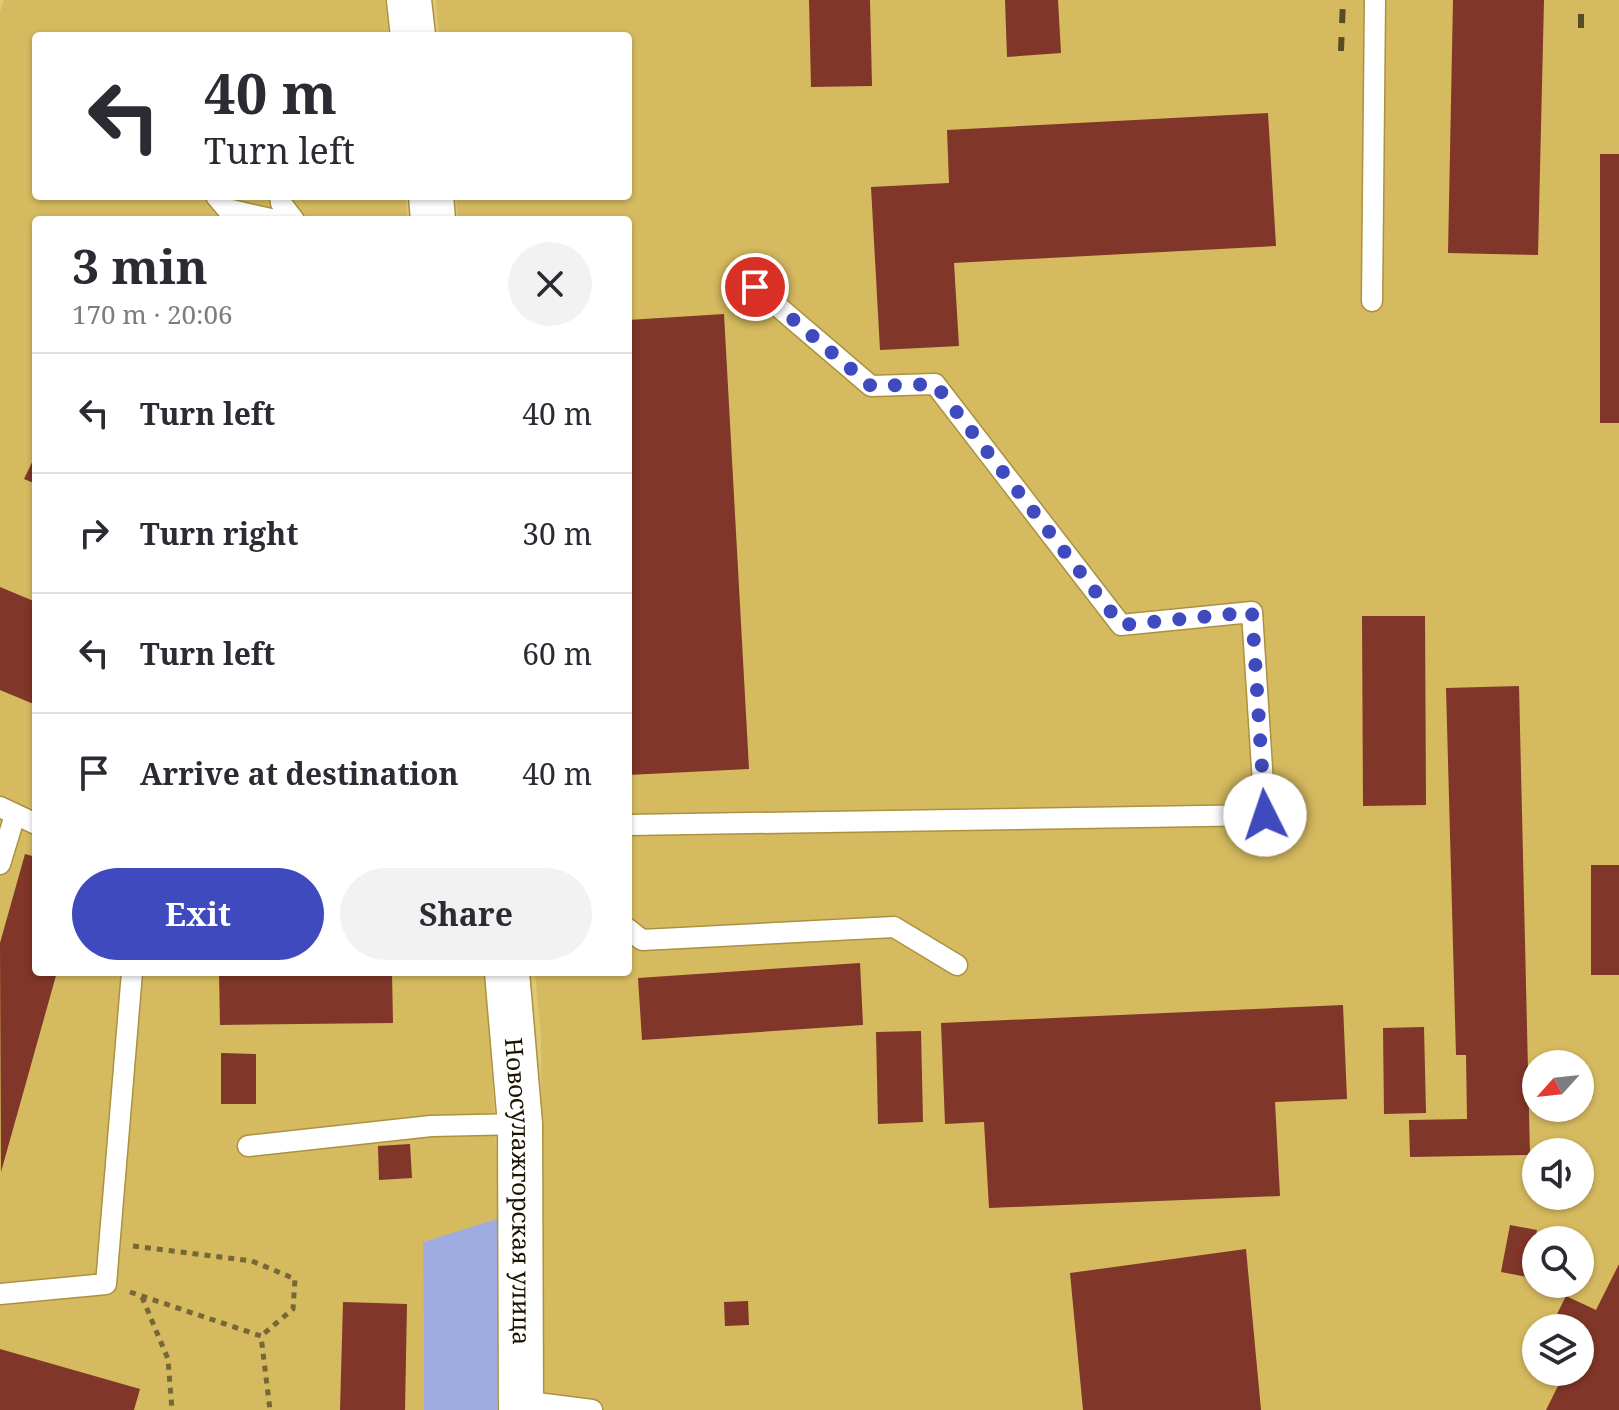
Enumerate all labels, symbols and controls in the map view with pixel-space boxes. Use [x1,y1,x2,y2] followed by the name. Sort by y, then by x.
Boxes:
[204,54,337,130] text: 40 m
[72,64,176,168] icon: left
[204,126,355,175] text: Turn left
[72,233,208,298] text: 3 min
[508,242,592,326] button: close
[721,253,789,321] pin
[733,265,777,309] icon: arrive
[72,296,233,332] text: 170 m · 20:06
[72,391,116,435] icon: left
[140,393,275,434] text: Turn left
[522,393,592,434] text: 40 m
[72,511,116,555] icon: right
[140,513,298,554] text: Turn right
[522,513,592,554] text: 30 m
[72,631,116,675] icon: left
[140,633,275,674] text: Turn left
[522,633,592,674] text: 60 m
[72,751,116,795] icon: arrive
[140,753,459,794] text: Arrive at destination
[522,753,592,794] text: 40 m
[1223,773,1307,857] position arrow
[72,868,324,960] button: Exit
[340,868,592,960] button: Share
[498,1036,539,1345] street label: Новосулажгорская улица
[1522,1050,1594,1122] north arrow
[1522,1050,1594,1386] map controls
[1522,1138,1594,1210] button: sound
[1522,1226,1594,1298] button: search
[1522,1314,1594,1386] button: layers

